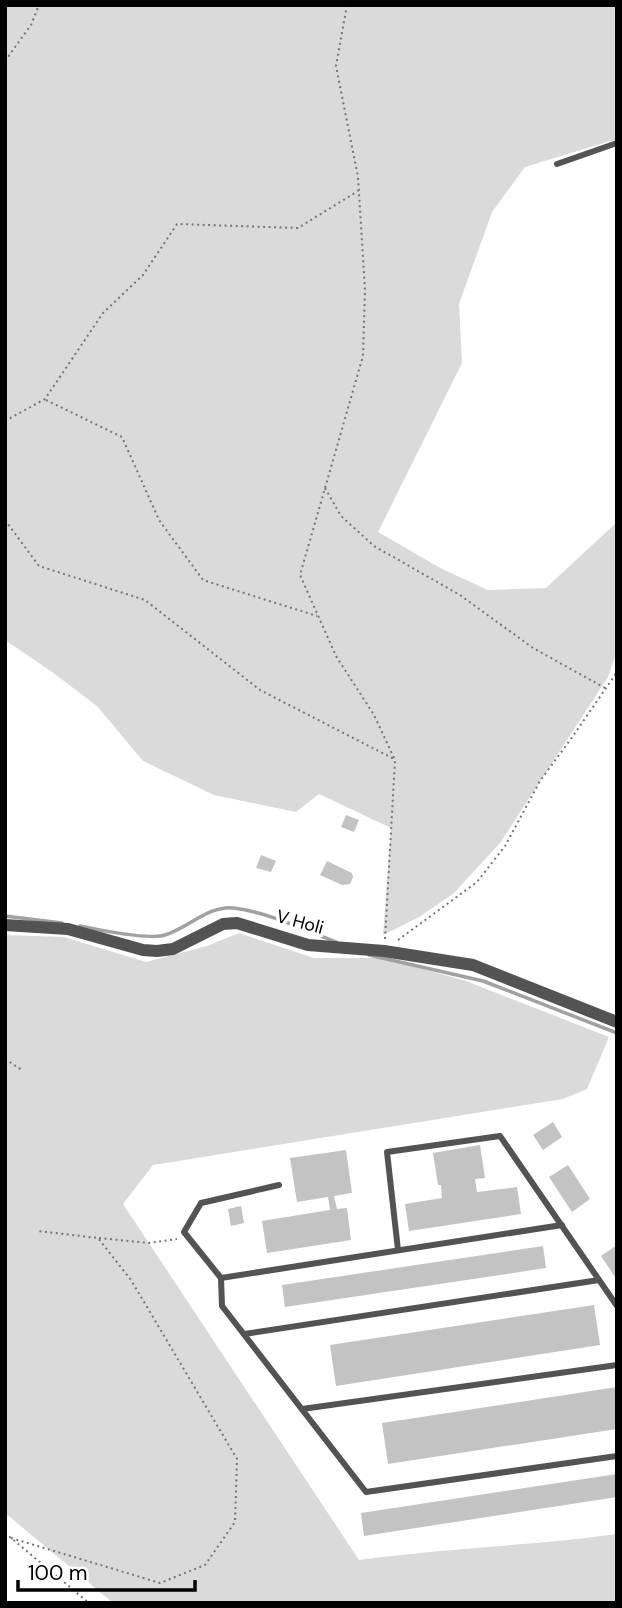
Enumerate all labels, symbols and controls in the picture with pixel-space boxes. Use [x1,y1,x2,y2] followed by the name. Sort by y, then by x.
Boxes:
[274,904,326,940] street label: V Holi
[18,1548,194,1592] scale bar
[28,1559,88,1587] text: 100 m

